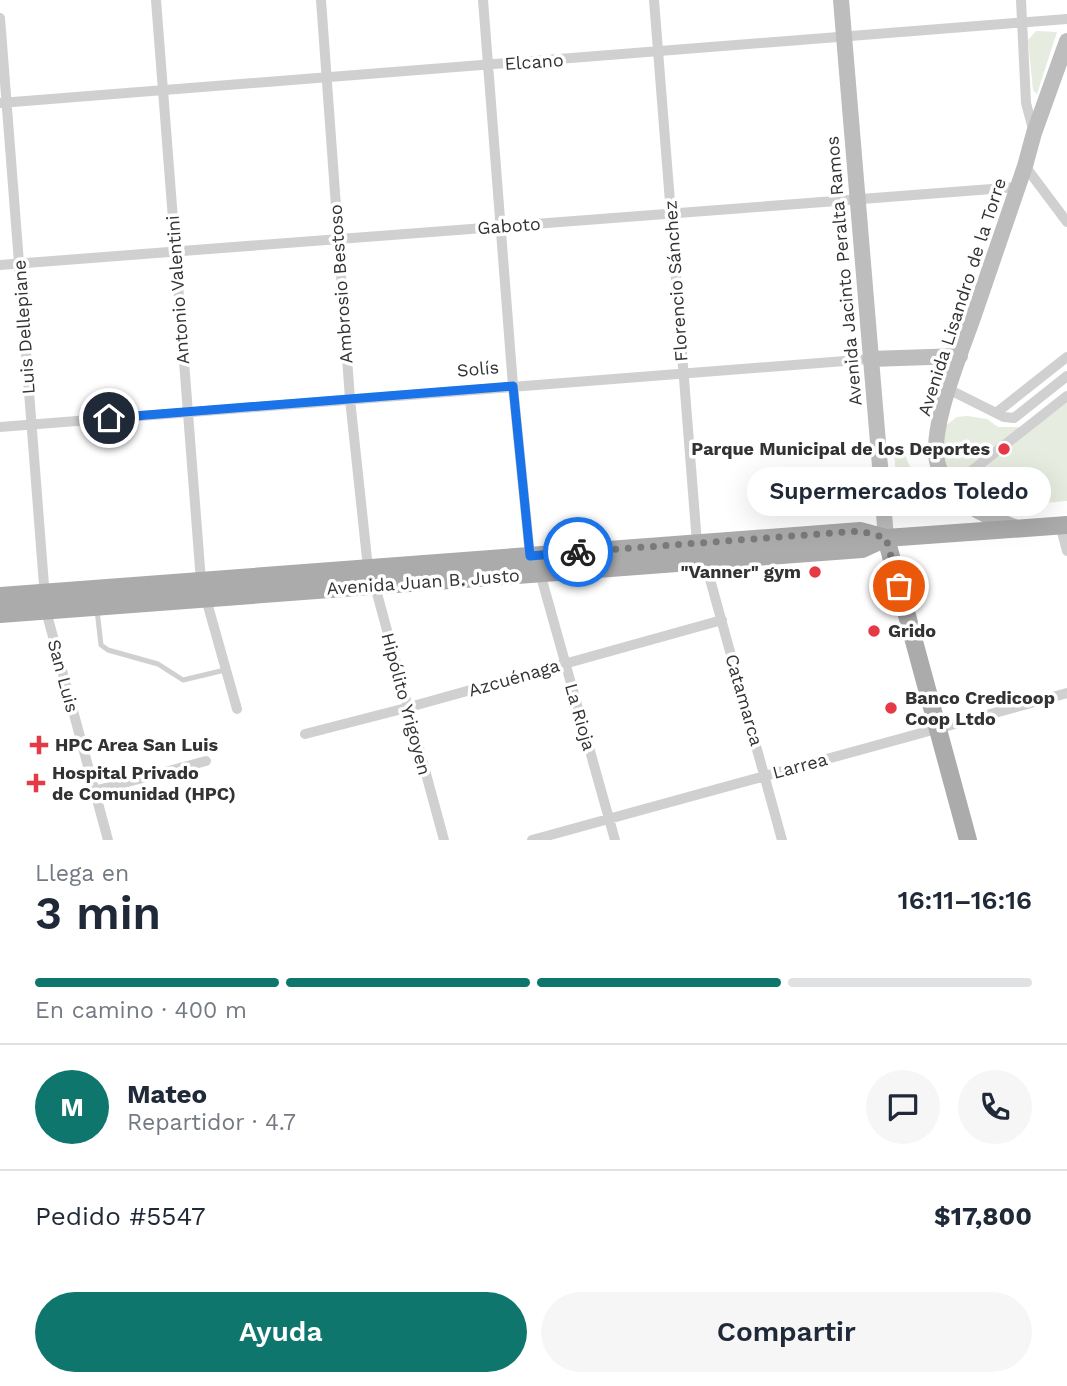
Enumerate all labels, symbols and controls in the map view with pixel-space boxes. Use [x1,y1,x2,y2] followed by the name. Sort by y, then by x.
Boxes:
[504,49,564,74] street label: Elcano
[821,135,866,407] street label: Avenida Jacinto Peralta Ramos
[913,175,1010,419] street label: Avenida Lisandro de la Torre
[659,200,692,362] street label: Florencio Sánchez
[324,204,357,364] street label: Ambrosio Bestoso
[477,213,541,238] street label: Gaboto
[162,215,193,365] street label: Antonio Valentini
[8,259,39,395] street label: Luis Dellepiane
[456,356,500,381] street label: Solís
[79,388,139,448] pin
[90,399,128,437] icon: home
[691,438,990,459] place label: Parque Municipal de los Deportes
[996,441,1012,457] marker: Parque Municipal de los Deportes
[747,467,1051,516] callout: Supermercados Toledo
[770,478,1029,505] text: Supermercados Toledo
[543,517,613,587] courier
[559,533,597,571] icon: bike
[869,556,929,616] pin
[680,561,801,582] place label: "Vanner" gym
[326,564,520,599] street label: Avenida Juan B. Justo
[807,564,823,580] marker: "Vanner" gym
[880,567,918,605] icon: bag
[888,620,936,641] place label: Grido
[866,623,882,639] marker: Grido
[377,630,436,777] street label: Hipólito Yrigoyen
[44,637,83,715] street label: San Luis
[721,652,768,748] street label: Catamarca
[466,654,562,701] street label: Azcuénaga
[561,681,600,753] street label: La Rioja
[905,687,1055,729] place label: Banco Credicoop Coop Ltdo
[883,700,899,716] marker: Banco Credicoop Coop Ltdo
[55,734,218,755] place label: HPC Area San Luis
[29,735,49,755] marker: HPC Area San Luis
[770,748,830,783] street label: Larrea
[52,762,236,804] place label: Hospital Privado de Comunidad (HPC)
[26,773,46,793] marker: Hospital Privado de Comunidad (HPC)
[35,860,129,887] text: Llega en
[898,885,1032,915] text: 16:11–16:16
[35,886,161,940] text: 3 min
[35,997,247,1024] text: En camino · 400 m
[866,1070,940,1144] button: chat
[958,1070,1032,1144] button: phone
[127,1079,207,1109] text: Mateo
[60,1092,84,1122] text: M
[127,1109,296,1136] text: Repartidor · 4.7
[35,1201,206,1231] text: Pedido #5547
[934,1201,1032,1231] text: $17,800
[35,1292,527,1372] button: Ayuda
[541,1292,1032,1372] button: Compartir

